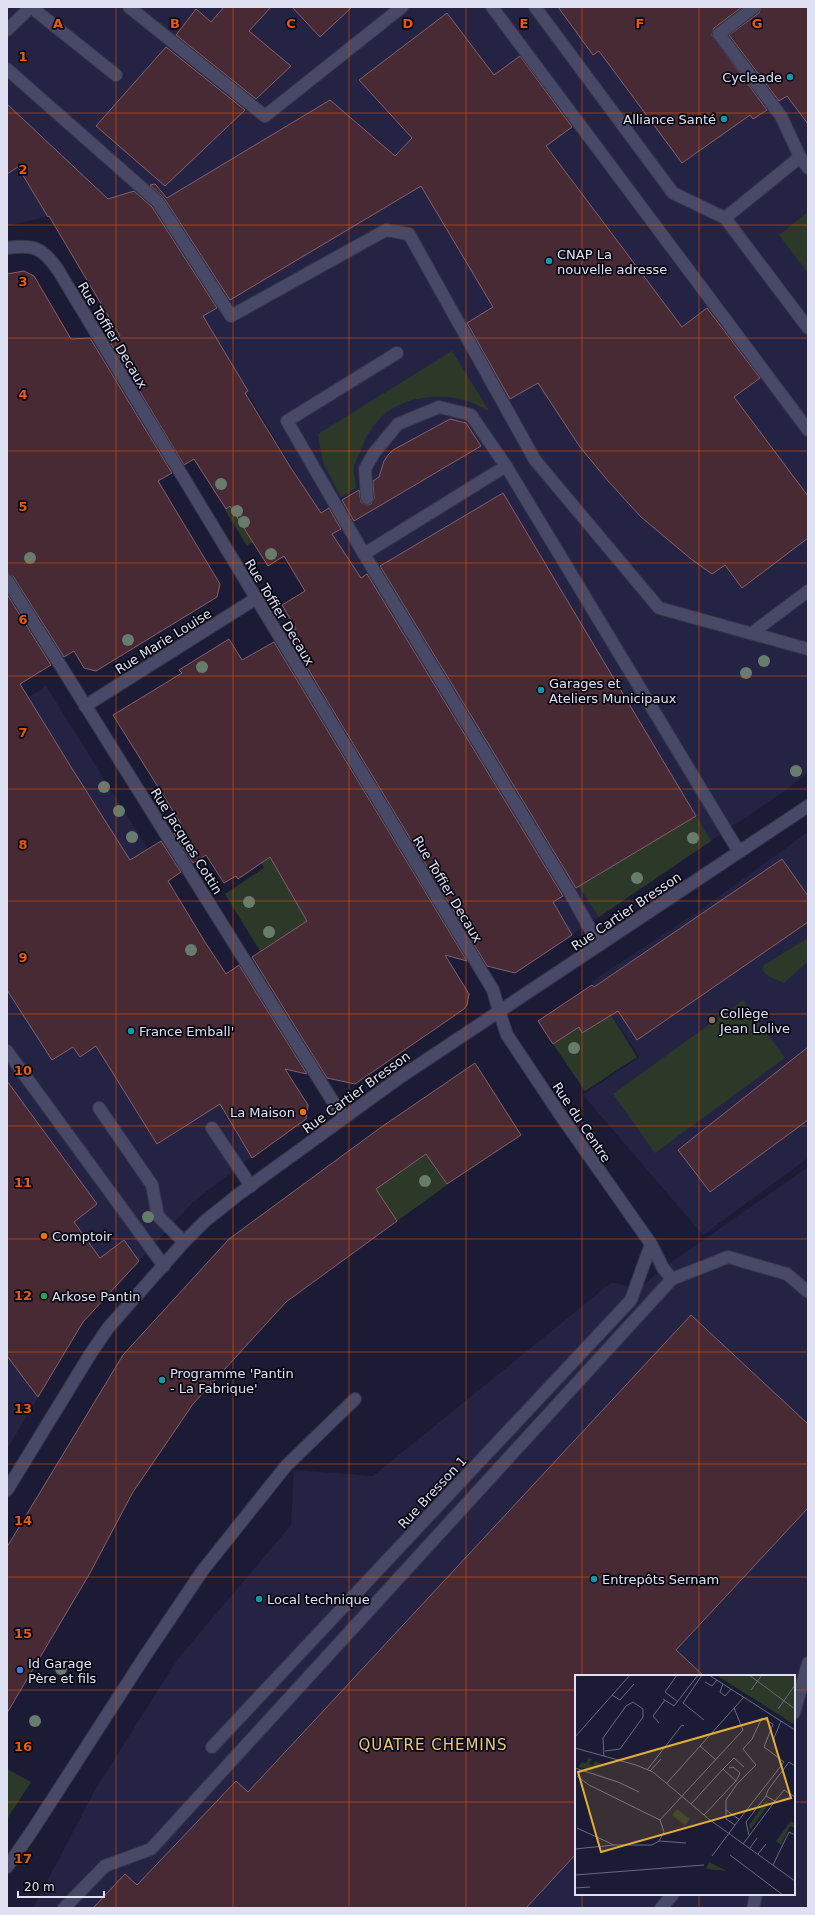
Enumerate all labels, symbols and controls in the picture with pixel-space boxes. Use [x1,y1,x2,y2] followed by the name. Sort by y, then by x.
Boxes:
[53,16,63,31] text: A
[170,16,180,31] text: B
[286,16,296,31] text: C
[403,16,414,31] text: D
[520,16,528,31] text: E
[636,16,644,31] text: F
[752,16,762,31] text: G
[18,49,28,64] text: 1
[722,70,782,85] place label: Cycleade
[785,72,795,82] marker: Cycleade
[623,112,716,127] place label: Alliance Santé
[719,114,729,124] marker: Alliance Santé
[18,162,28,177] text: 2
[557,247,667,277] place label: CNAP La nouvelle adresse
[544,256,554,266] marker: CNAP La nouvelle adresse
[18,274,28,289] text: 3
[75,279,150,391] street label: Rue Toffier Decaux
[18,387,28,402] text: 4
[18,499,28,514] text: 5
[242,556,317,668] street label: Rue Toffier Decaux
[112,606,214,677] street label: Rue Marie Louise
[18,612,28,627] text: 6
[549,676,677,706] place label: Garages et Ateliers Municipaux
[536,685,546,695] marker: Garages et Ateliers Municipaux
[18,725,28,740] text: 7
[148,785,225,897] street label: Rue Jacques Cottin
[410,833,485,945] street label: Rue Toffier Decaux
[18,837,28,852] text: 8
[569,869,684,954] street label: Rue Cartier Bresson
[18,950,28,965] text: 9
[719,1006,790,1036] place label: Collège Jean Lolive
[707,1015,717,1025] marker: Collège Jean Lolive
[139,1024,234,1039] place label: France Emball'
[126,1026,136,1036] marker: France Emball'
[300,1048,413,1136] street label: Rue Cartier Bresson
[14,1063,32,1078] text: 10
[549,1080,614,1165] street label: Rue du Centre
[230,1105,295,1120] place label: La Maison
[298,1107,308,1117] marker: La Maison
[14,1175,32,1190] text: 11
[52,1229,113,1244] place label: Comptoir
[39,1231,49,1241] marker: Comptoir
[14,1288,32,1303] text: 12
[52,1289,141,1304] place label: Arkose Pantin
[39,1291,49,1301] marker: Arkose Pantin
[170,1366,294,1396] place label: Programme 'Pantin - La Fabrique'
[157,1375,167,1385] marker: Programme 'Pantin - La Fabrique'
[14,1401,32,1416] text: 13
[395,1453,470,1531] street label: Rue Bresson 1
[14,1513,32,1528] text: 14
[602,1572,719,1587] place label: Entrepôts Sernam
[589,1574,599,1584] marker: Entrepôts Sernam
[267,1592,370,1607] place label: Local technique
[254,1594,264,1604] marker: Local technique
[14,1626,32,1641] text: 15
[28,1656,97,1686] place label: Id Garage Père et fils
[15,1665,25,1675] marker: Id Garage Père et fils
[575,1675,795,1895] inset map
[358,1736,508,1754] district label: QUATRE CHEMINS
[14,1739,32,1754] text: 16
[14,1851,32,1866] text: 17
[18,1873,104,1899] scale bar
[24,1880,55,1894] text: 20 m

